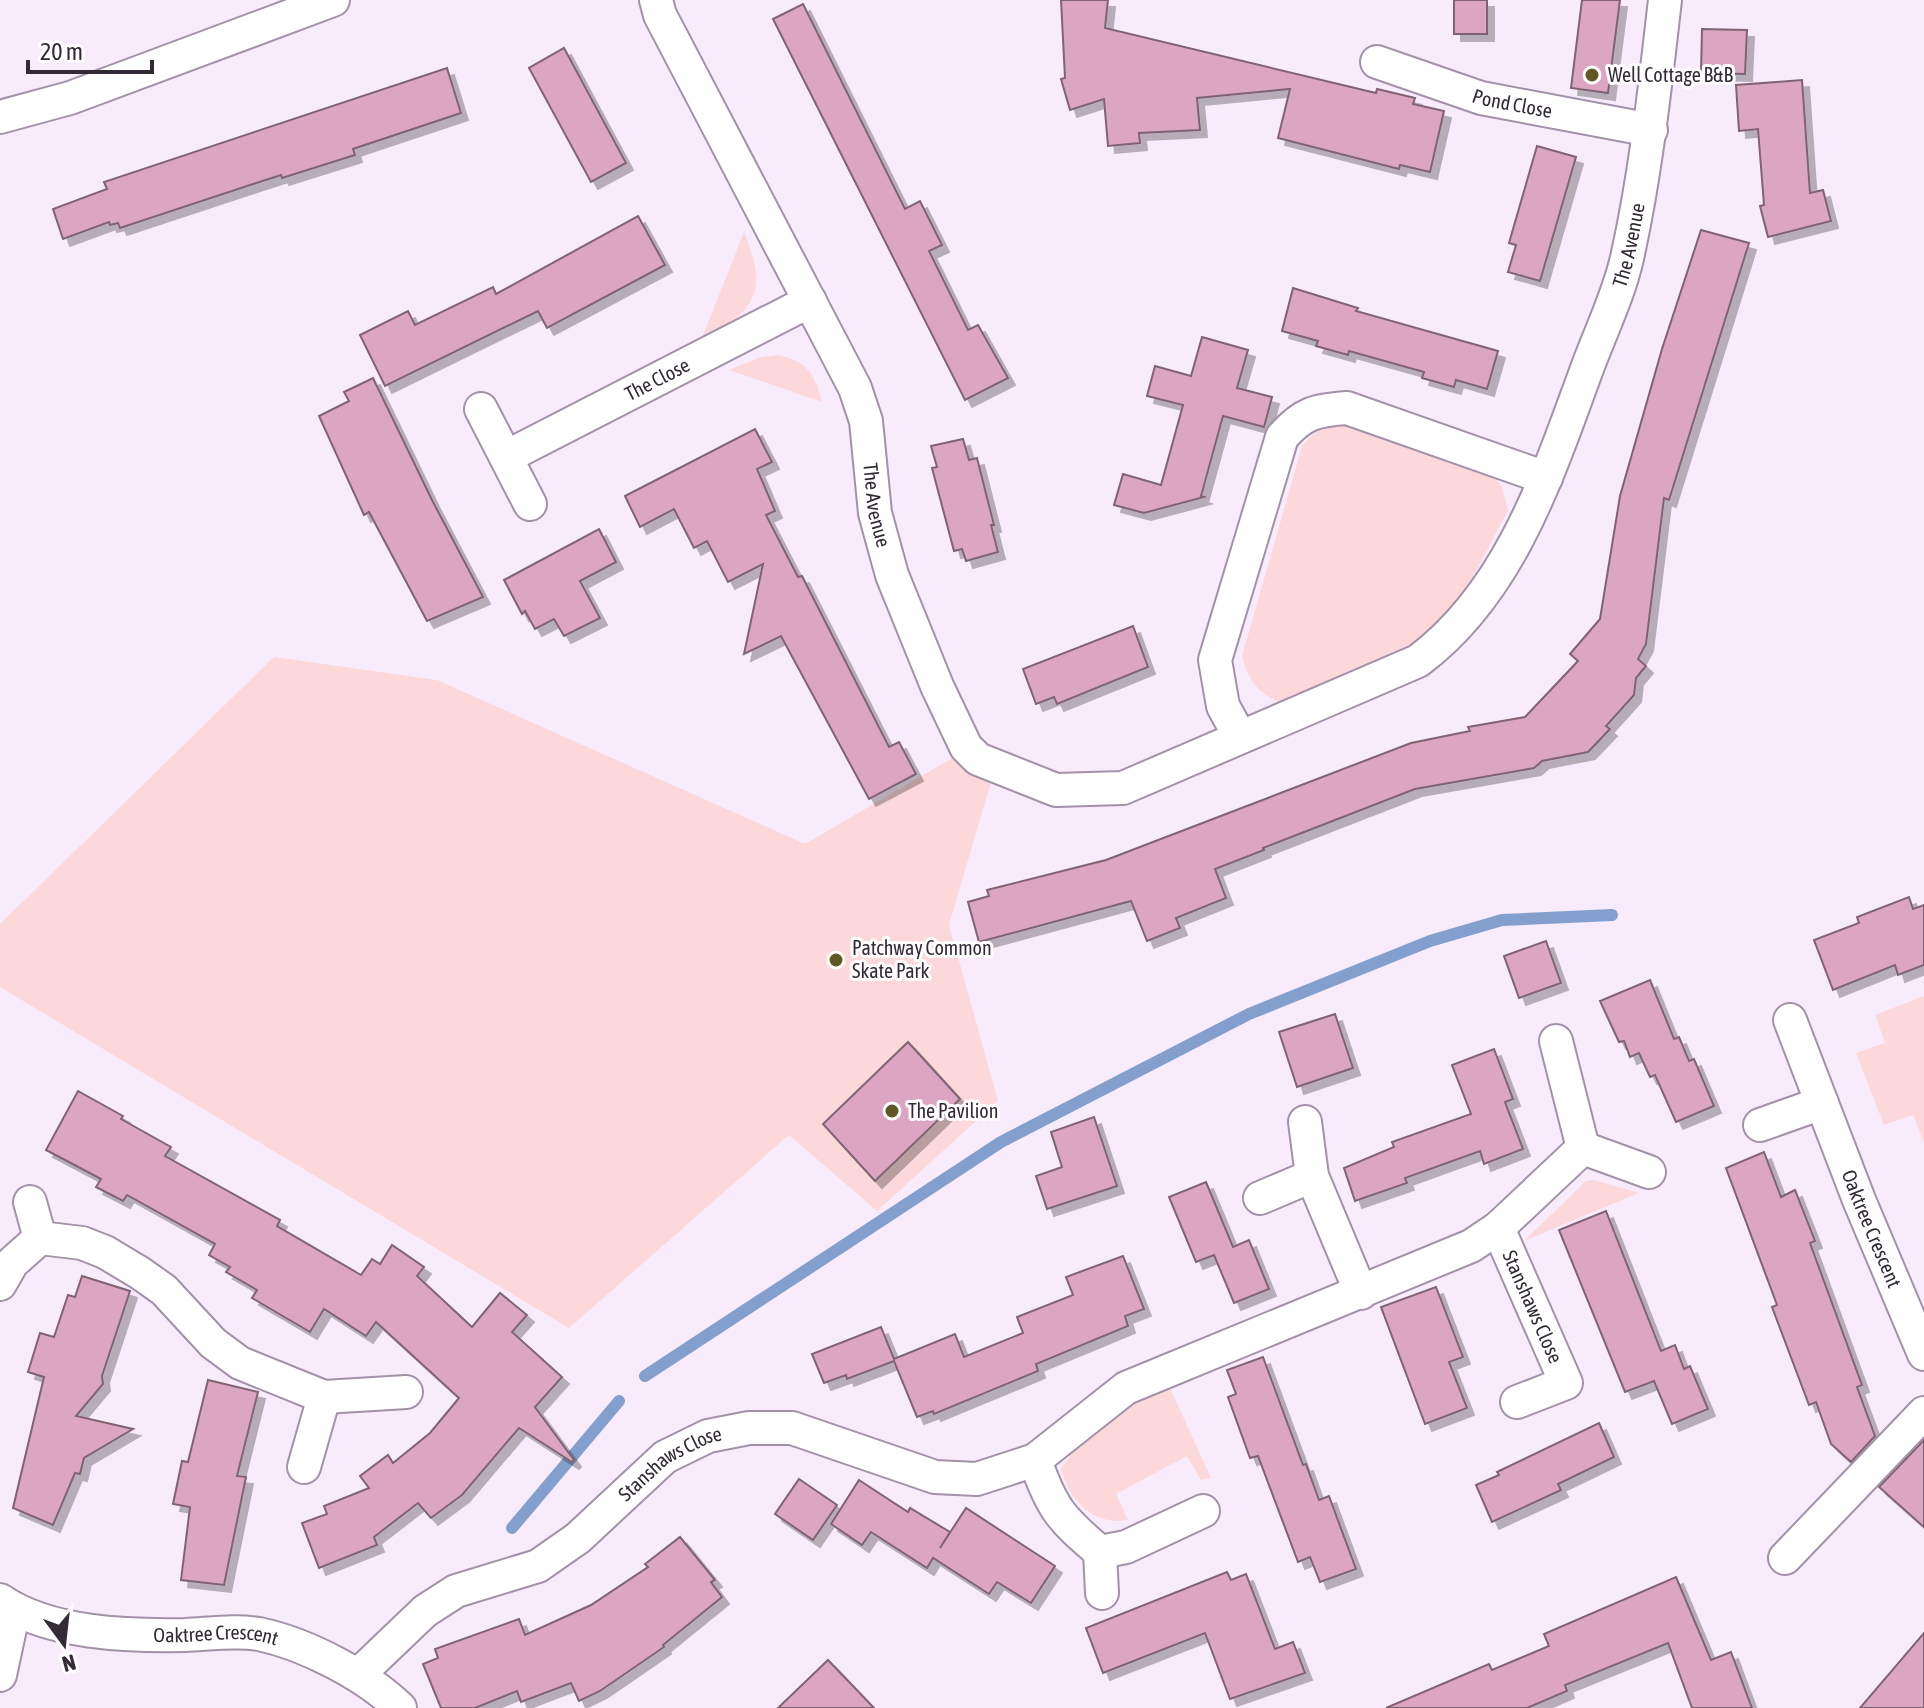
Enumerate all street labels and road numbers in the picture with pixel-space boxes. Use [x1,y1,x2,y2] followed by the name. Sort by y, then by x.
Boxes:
[1469,84,1554,122] street label: Pond Close
[1608,201,1649,290] street label: The Avenue
[621,353,693,405] street label: The Close
[859,462,896,550] street label: The Avenue
[1837,1166,1907,1291] street label: Oaktree Crescent
[1498,1247,1568,1366] street label: Stanshaws Close
[613,1422,723,1505] street label: Stanshaws Close
[153,1620,281,1649] street label: Oaktree Crescent

